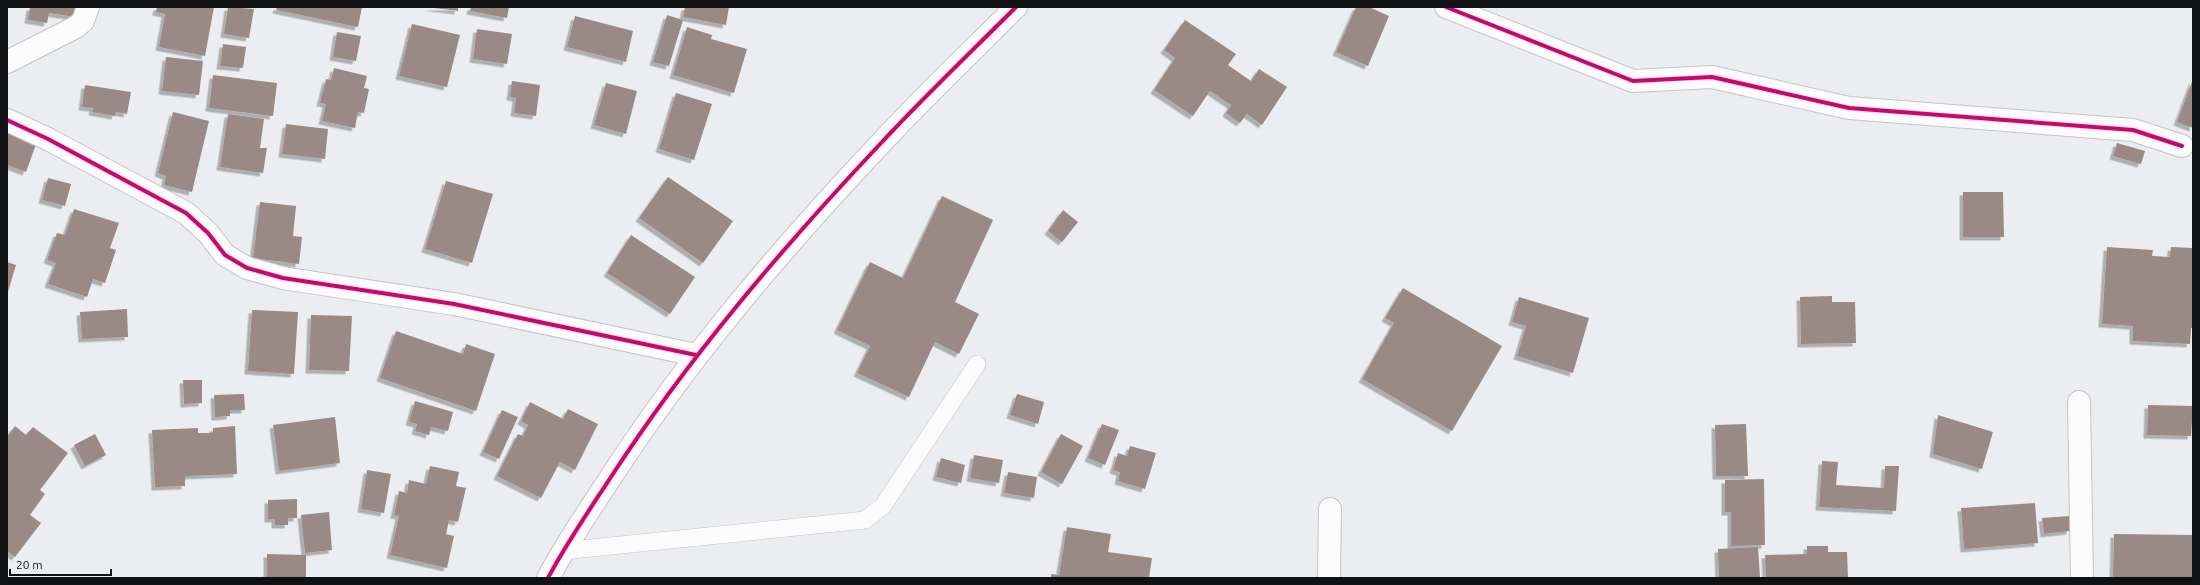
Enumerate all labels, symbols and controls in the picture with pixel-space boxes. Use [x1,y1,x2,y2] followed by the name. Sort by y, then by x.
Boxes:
[10,551,111,577] scale bar
[16,558,43,571] text: 20 m

